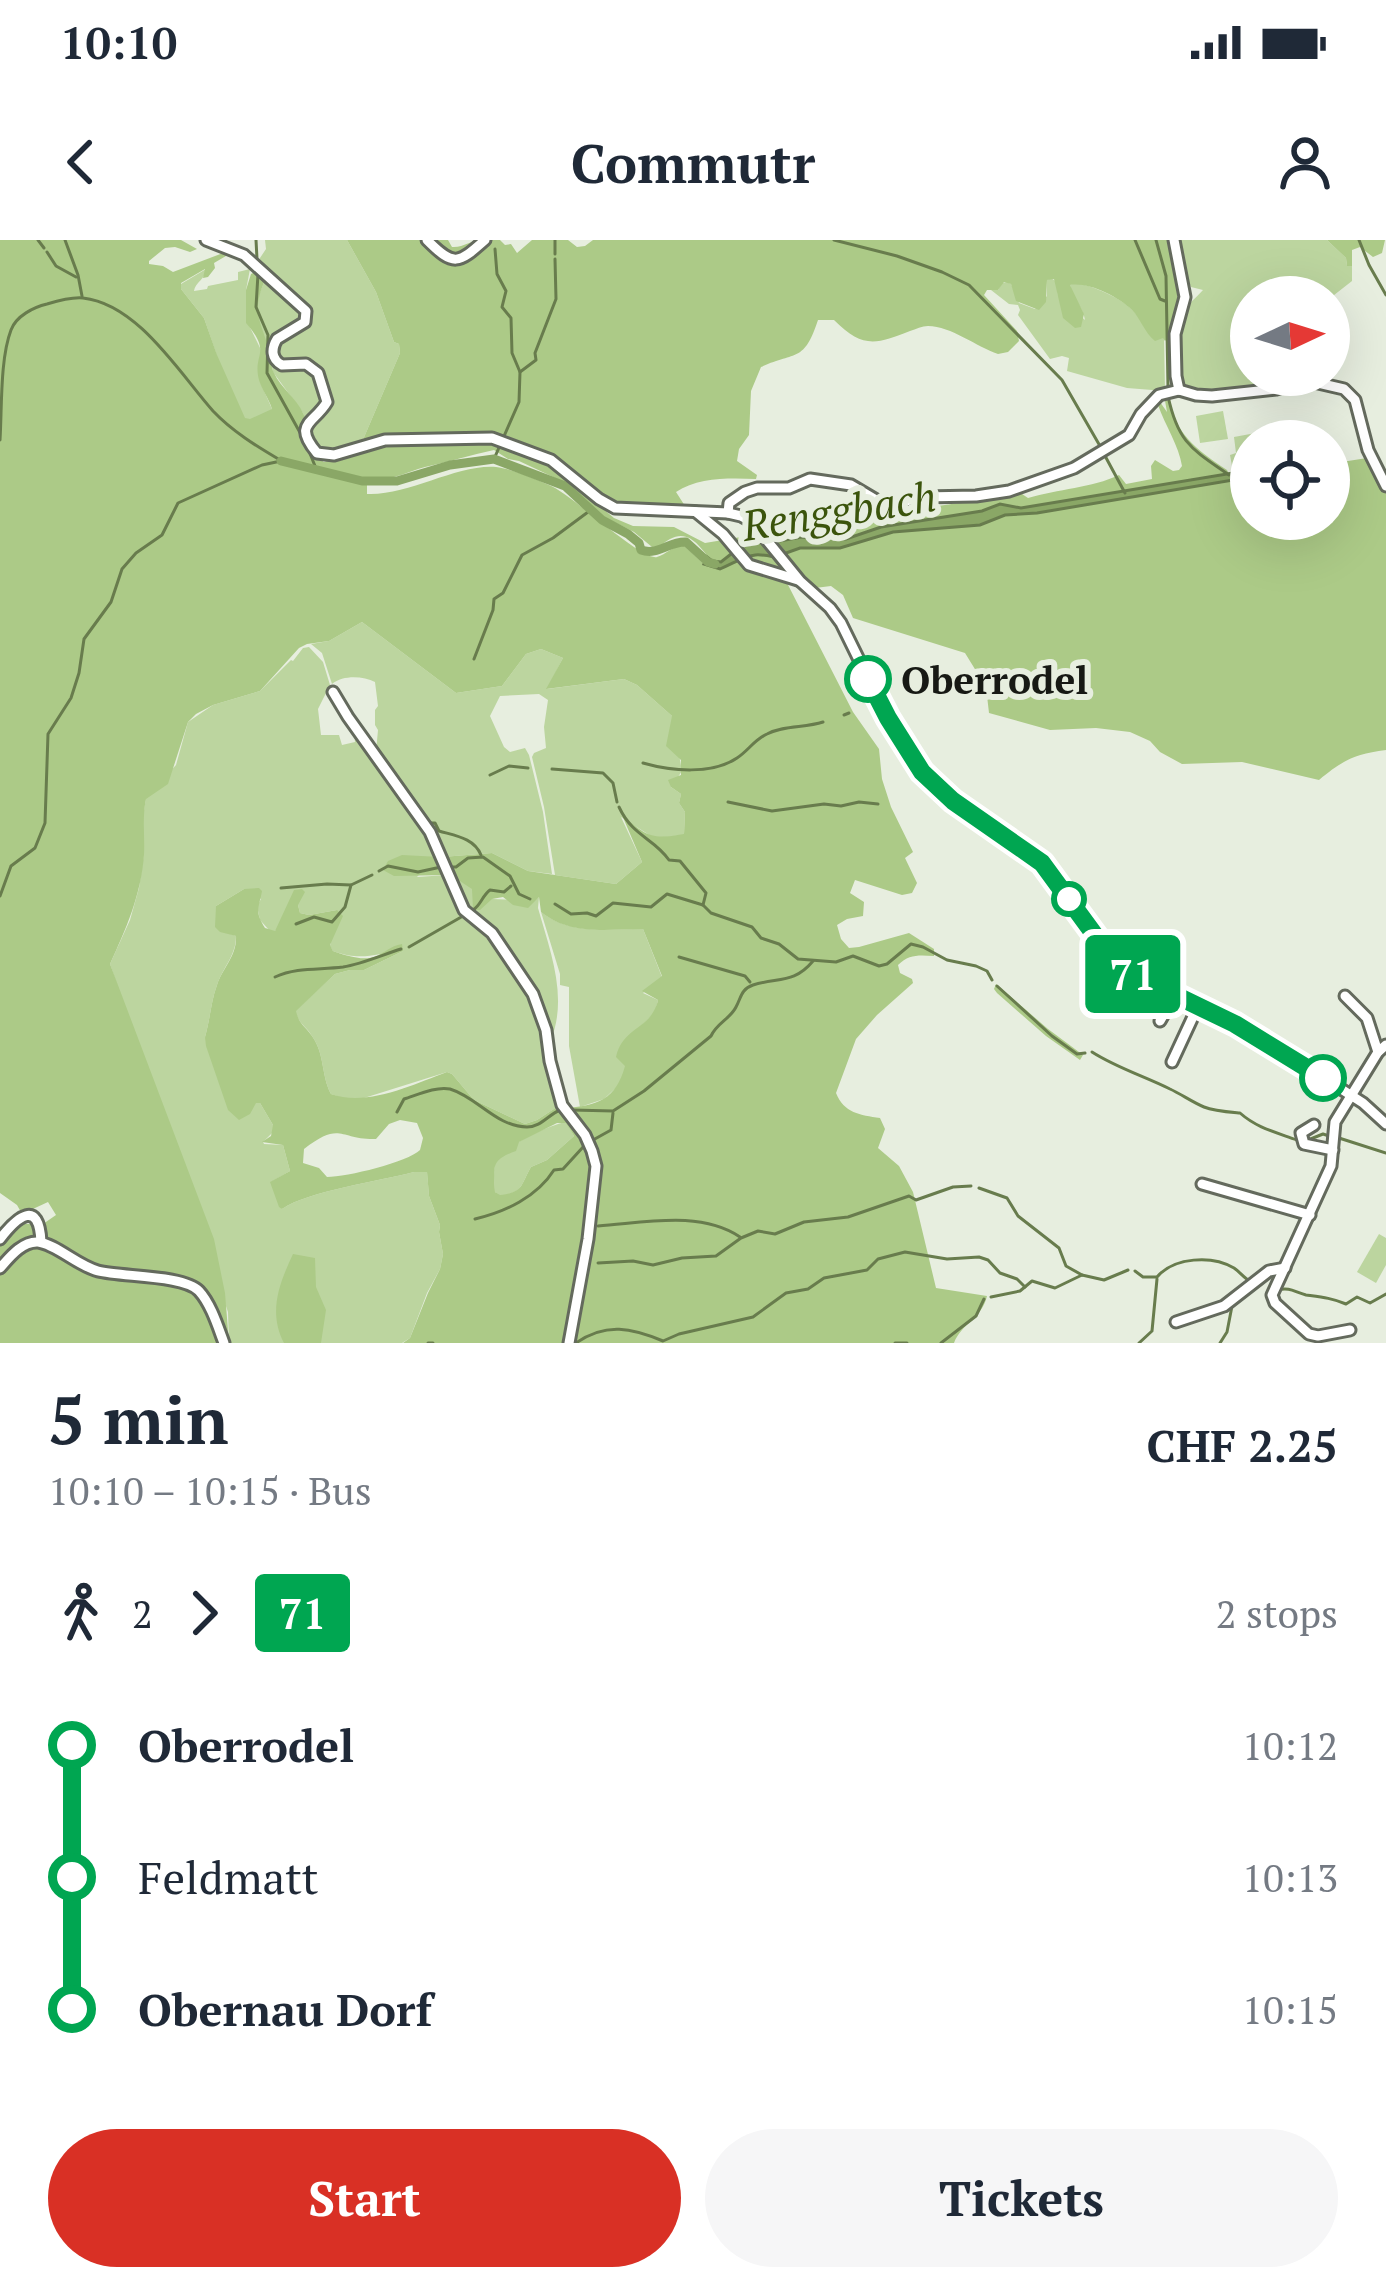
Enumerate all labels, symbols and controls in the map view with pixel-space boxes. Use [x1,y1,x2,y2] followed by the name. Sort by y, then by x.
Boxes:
[60,12,177,72] text: 10:10
[571,127,815,198] text: Commutr
[48,129,114,195] icon: back
[1272,129,1338,195] icon: person
[1230,276,1350,396] north arrow
[1230,276,1350,540] map controls
[1230,420,1350,540] button: locate
[737,467,940,553] water label: Renggbach
[901,653,1088,705] place label: Oberrodel
[846,657,890,701] marker: Oberrodel
[1053,883,1085,915] unlabelled marker
[1079,935,1187,1013] line badge: 71
[1109,946,1157,1002] text: 71
[1301,1056,1345,1100] unlabelled marker
[48,1375,229,1463] text: 5 min
[1146,1415,1338,1475] text: CHF 2.25
[48,1464,372,1516] text: 10:10 – 10:15 · Bus
[48,1580,114,1646] icon: walk
[171,1580,237,1646] icon: forward
[279,1585,326,1641] text: 71
[132,1587,153,1639] text: 2
[1216,1587,1338,1639] text: 2 stops
[138,1715,354,1775] text: Oberrodel
[1242,1719,1338,1771] text: 10:12
[138,1847,319,1907] text: Feldmatt
[1242,1851,1338,1903] text: 10:13
[138,1979,432,2039] text: Obernau Dorf
[1242,1983,1338,2035] text: 10:15
[48,2129,681,2267] button: Start
[705,2129,1338,2267] button: Tickets

